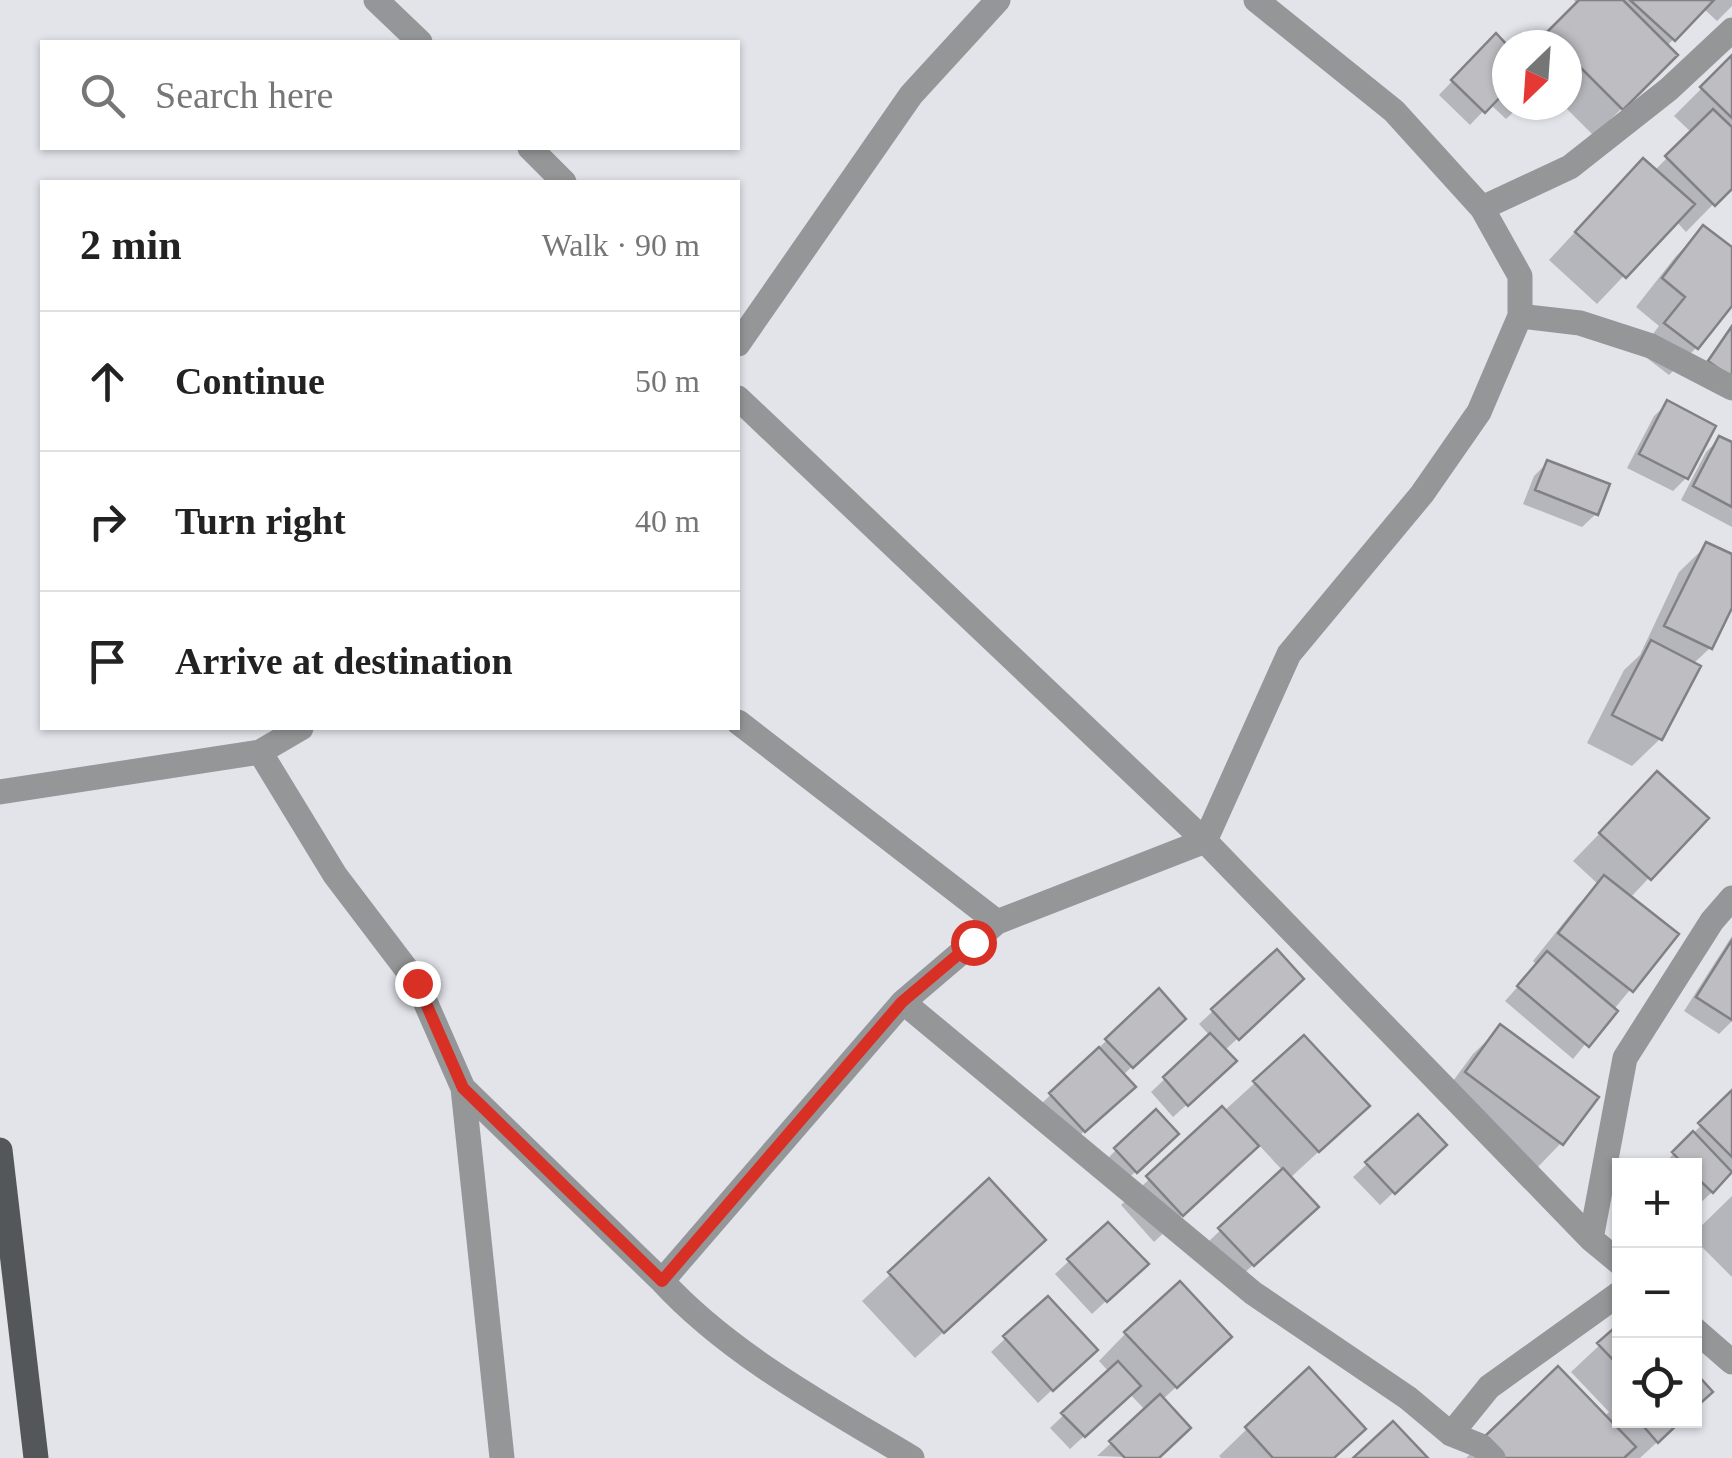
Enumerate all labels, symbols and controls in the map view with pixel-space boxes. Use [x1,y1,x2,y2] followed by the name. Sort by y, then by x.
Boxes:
[1492,30,1582,120] north arrow
[40,40,740,150] search box
[75,68,130,123] icon: search
[155,74,333,116] text: Search here
[80,222,182,268] text: 2 min
[542,227,700,263] text: Walk · 90 m
[80,354,135,409] icon: ahead
[175,360,325,402] text: Continue
[635,363,700,399] text: 50 m
[80,494,135,549] icon: right
[175,500,346,542] text: Turn right
[635,503,700,539] text: 40 m
[80,634,135,689] icon: arrive
[175,640,513,682] text: Arrive at destination
[951,920,997,966] route start
[395,961,441,1007] route end
[1612,1158,1702,1428] map controls
[1612,1158,1702,1248] button: +
[1612,1248,1702,1338] button: −
[1612,1338,1702,1428] button: locate

